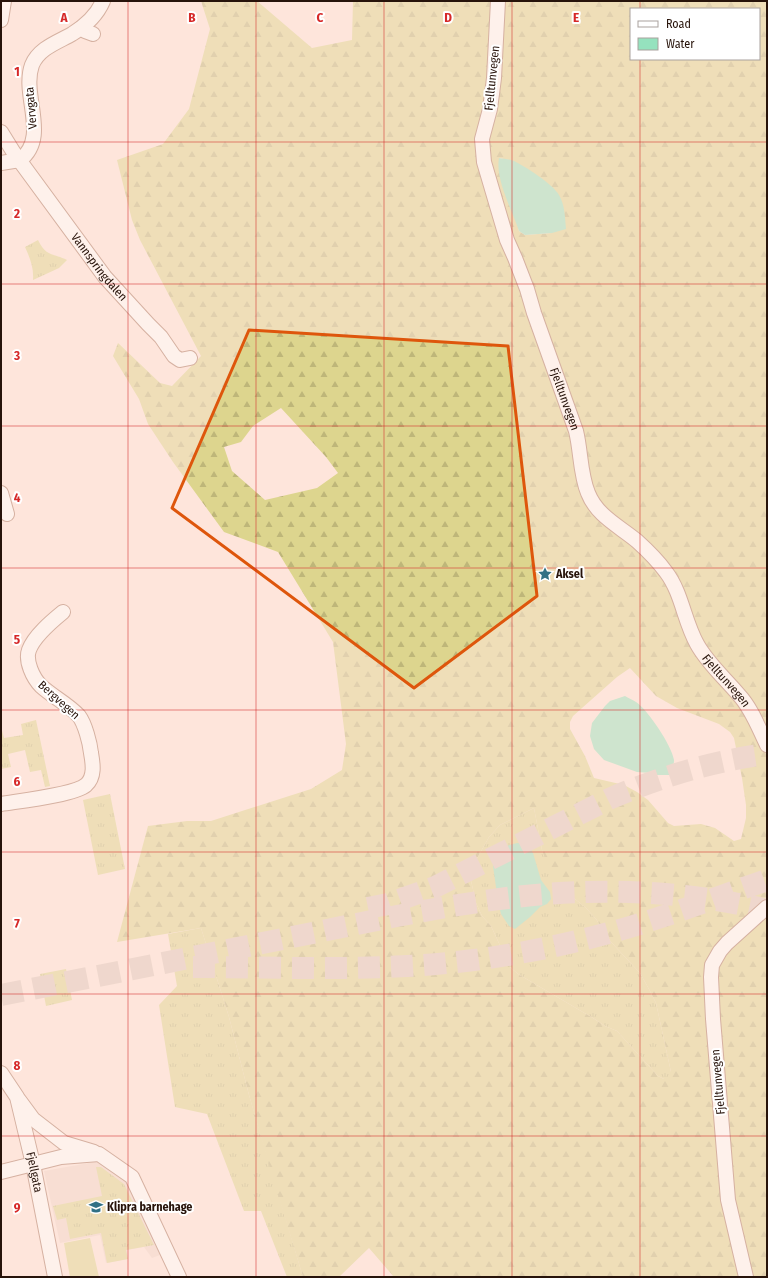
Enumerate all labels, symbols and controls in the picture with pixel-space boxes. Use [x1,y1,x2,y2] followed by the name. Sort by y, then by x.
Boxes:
[630,8,760,60] legend
[59,10,68,25] text: A
[188,10,196,25] text: B
[317,10,324,25] text: C
[444,10,452,25] text: D
[573,10,579,25] text: E
[666,17,691,31] text: Road
[666,37,695,51] text: Water
[482,45,502,111] street label: Fjelltunvegen
[14,64,20,79] text: 1
[22,86,40,130] street label: Vervgata
[13,206,20,221] text: 2
[68,230,130,304] street label: Vannspringdalen
[13,348,20,363] text: 3
[547,366,582,432] street label: Fjelltunvegen
[14,490,21,505] text: 4
[537,566,553,582] place icon: Aksel
[555,567,584,581] place label: Aksel
[14,632,20,647] text: 5
[699,652,753,710] street label: Fjelltunvegen
[35,678,83,722] street label: Bergvegen
[14,774,21,789] text: 6
[14,916,20,931] text: 7
[708,1049,728,1115] street label: Fjelltunvegen
[14,1058,21,1073] text: 8
[23,1150,45,1194] street label: Fjellgata
[88,1199,104,1215] school or university icon: Klipra barnehage
[14,1200,21,1215] text: 9
[107,1200,192,1214] place label: Klipra barnehage

